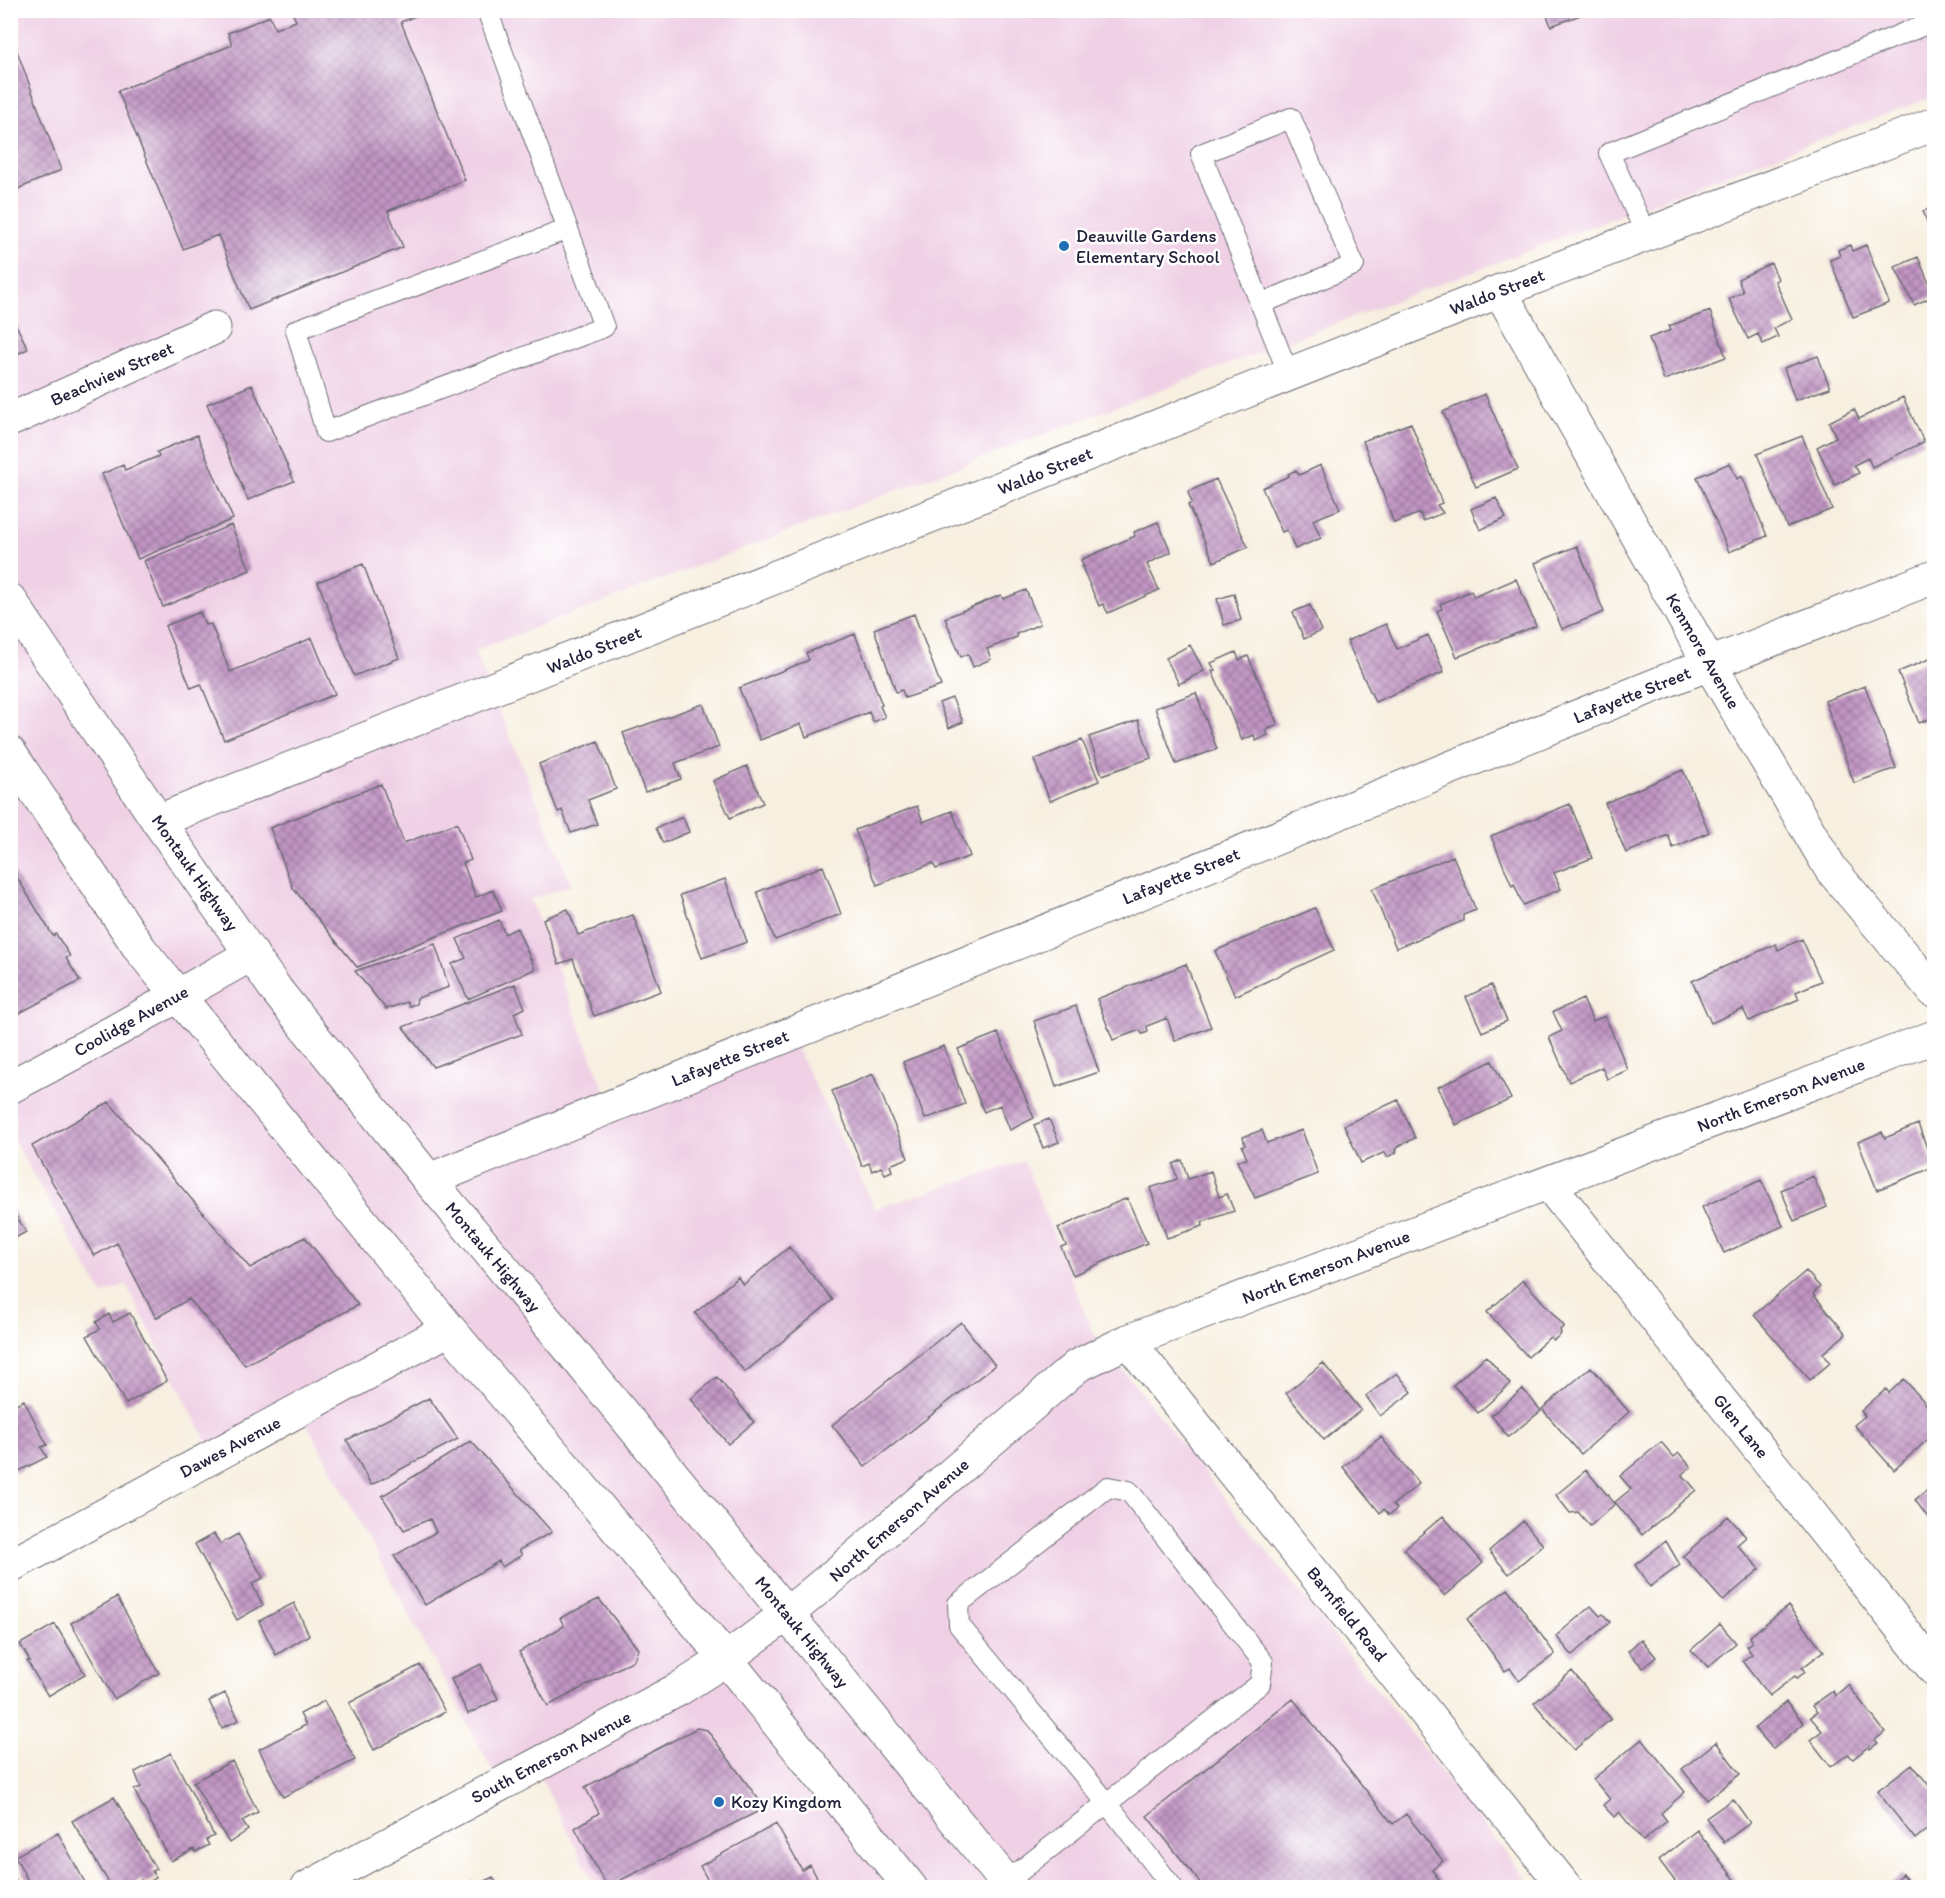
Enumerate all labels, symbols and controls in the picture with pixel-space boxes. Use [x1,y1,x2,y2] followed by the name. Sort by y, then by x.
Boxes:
[1076,225,1220,268] place label: Deauville Gardens Elementary School
[1057,239,1071,253] marker: Deauville Gardens Elementary School
[1446,264,1548,320] street label: Waldo Street
[47,337,177,411] street label: Beachview Street
[994,442,1096,500] street label: Waldo Street
[1661,589,1745,713] street label: Kenmore Avenue
[543,621,645,679] street label: Waldo Street
[1570,661,1694,729] street label: Lafayette Street
[147,810,244,936] street label: Montauk Highway
[1119,842,1243,910] street label: Lafayette Street
[70,980,192,1062] street label: Coolidge Avenue
[668,1024,792,1092] street label: Lafayette Street
[1694,1053,1868,1137] street label: North Emerson Avenue
[440,1197,546,1317] street label: Montauk Highway
[1239,1225,1413,1309] street label: North Emerson Avenue
[1708,1389,1774,1463] street label: Glen Lane
[176,1411,284,1483] street label: Dawes Avenue
[825,1453,973,1587] street label: North Emerson Avenue
[1302,1562,1392,1666] street label: Barnfield Road
[750,1572,854,1693] street label: Montauk Highway
[467,1706,635,1808] street label: South Emerson Avenue
[731,1791,842,1813] place label: Kozy Kingdom
[712,1795,726,1809] marker: Kozy Kingdom

